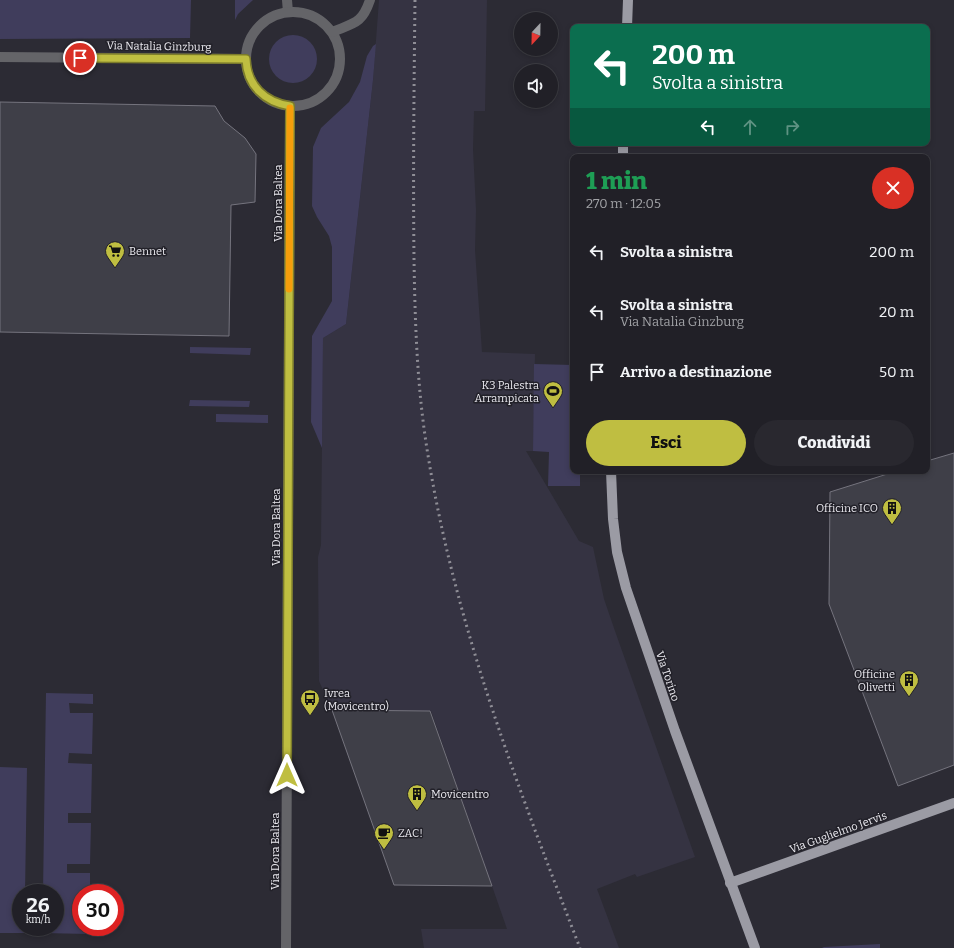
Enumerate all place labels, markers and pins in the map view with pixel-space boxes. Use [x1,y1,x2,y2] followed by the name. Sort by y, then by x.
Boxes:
[63,41,97,75] pin
[104,240,126,268] supermarket icon: Bennet
[129,245,166,258] place label: Bennet
[475,379,539,405] place label: K3 Palestra Arrampicata
[542,380,564,408] sports icon: K3 Palestra Arrampicata
[881,497,903,525] building icon: Officine ICO
[816,502,878,515] place label: Officine ICO
[854,668,896,694] place label: Officine Olivetti
[898,669,920,697] building icon: Officine Olivetti
[324,687,389,713] place label: Ivrea (Movicentro)
[299,688,321,716] bus stop icon: Ivrea (Movicentro)
[406,783,428,811] building icon: Movicentro
[431,788,489,801] place label: Movicentro
[373,822,395,850] cafe icon: ZAC!
[398,827,423,840] place label: ZAC!

